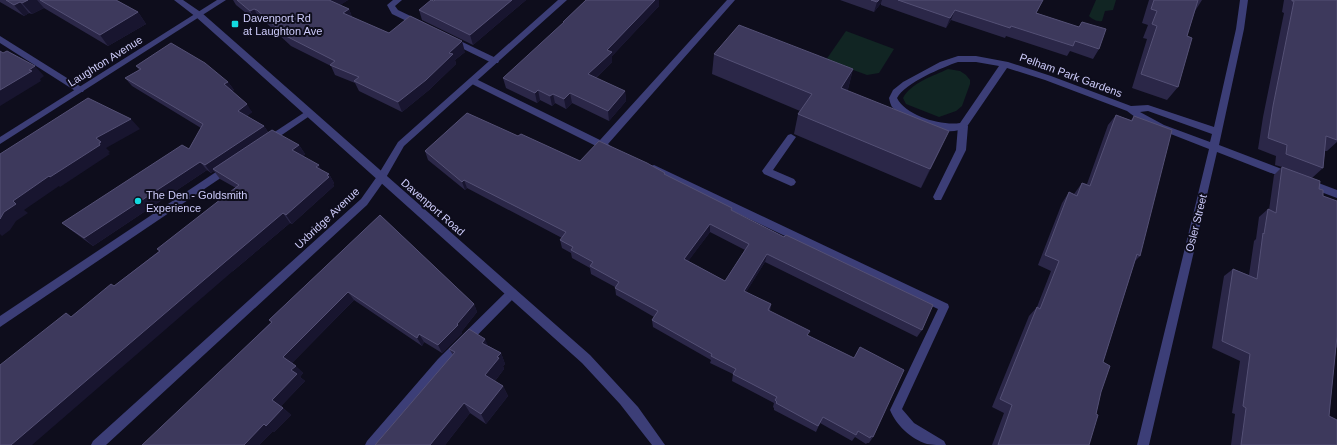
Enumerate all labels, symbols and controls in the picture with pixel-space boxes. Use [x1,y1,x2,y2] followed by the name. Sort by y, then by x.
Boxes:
[243,12,322,37] place label: Davenport Rd at Laughton Ave
[230,19,240,29] marker: Davenport Rd at Laughton Ave
[66,33,144,89] street label: Laughton Avenue
[1018,51,1124,99] street label: Pelham Park Gardens
[399,176,467,238] street label: Davenport Road
[292,185,362,251] street label: Uxbridge Avenue
[146,189,247,214] place label: The Den - Goldsmith Experience
[1183,193,1209,253] street label: Osler Street
[133,196,143,206] marker: The Den - Goldsmith Experience

